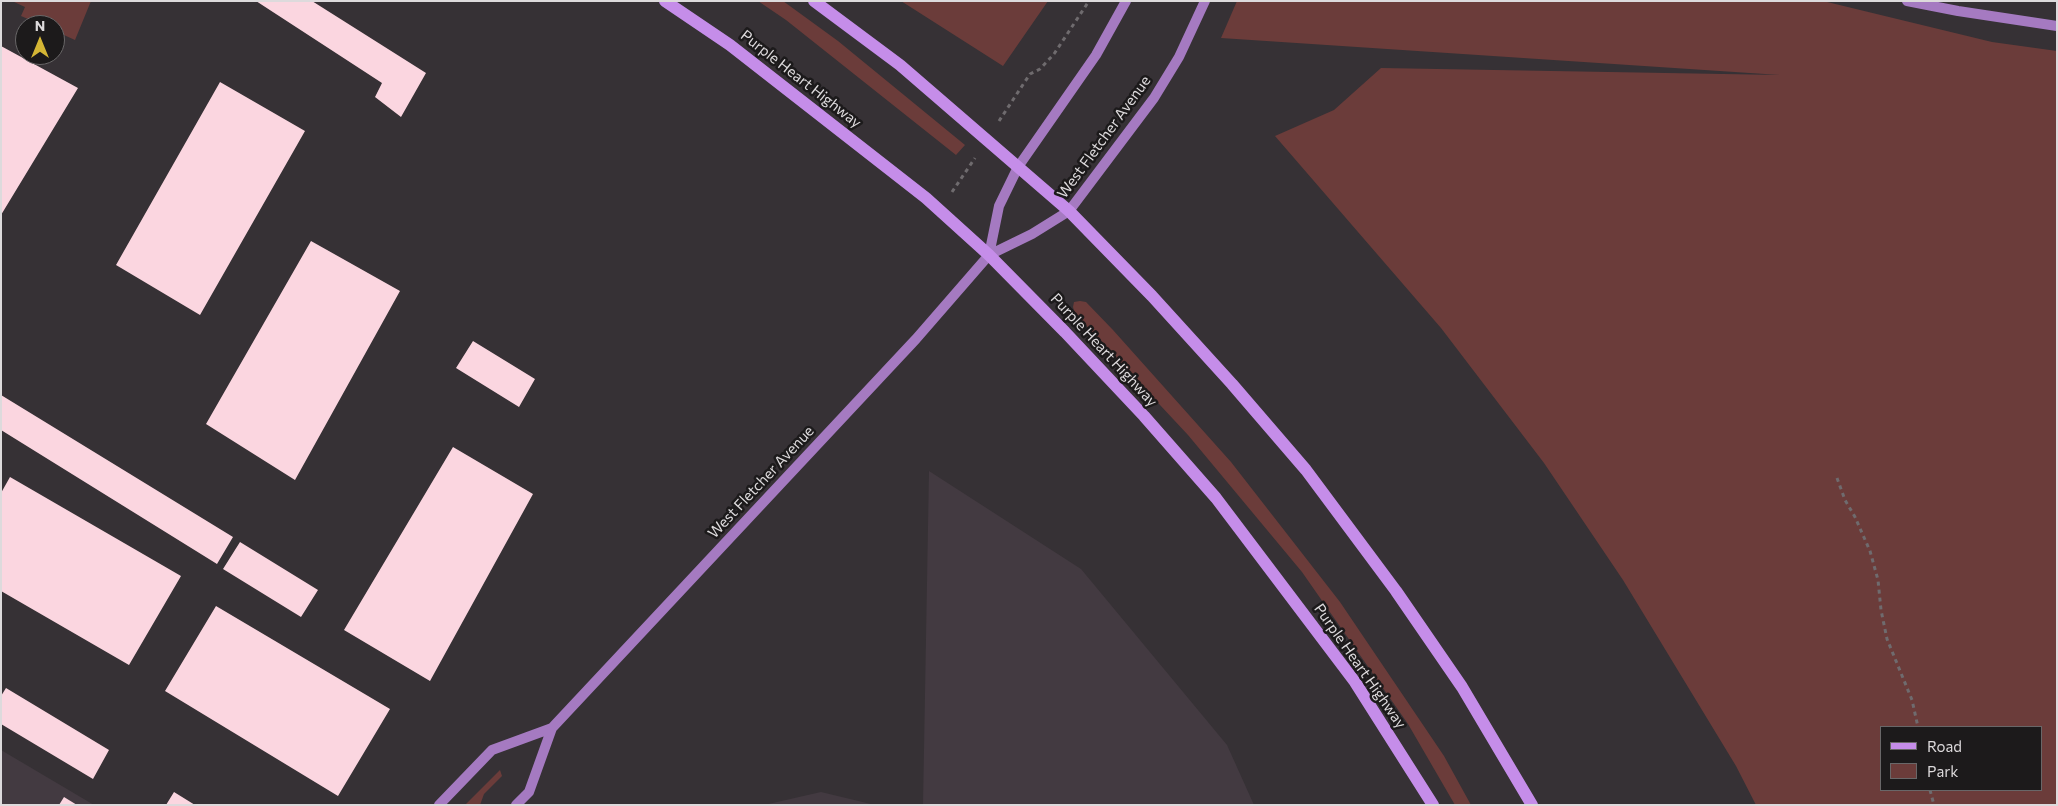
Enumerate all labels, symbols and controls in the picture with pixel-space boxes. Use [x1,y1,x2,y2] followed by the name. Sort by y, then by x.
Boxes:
[15,15,65,65] north arrow
[35,17,45,34] text: N
[737,26,865,132] street label: Purple Heart Highway
[1054,72,1154,202] street label: West Fletcher Avenue
[1047,290,1161,410] street label: Purple Heart Highway
[704,422,818,542] street label: West Fletcher Avenue
[1310,600,1410,732] street label: Purple Heart Highway
[1880,726,2043,791] legend
[1927,737,1962,755] text: Road
[1927,762,1958,780] text: Park

